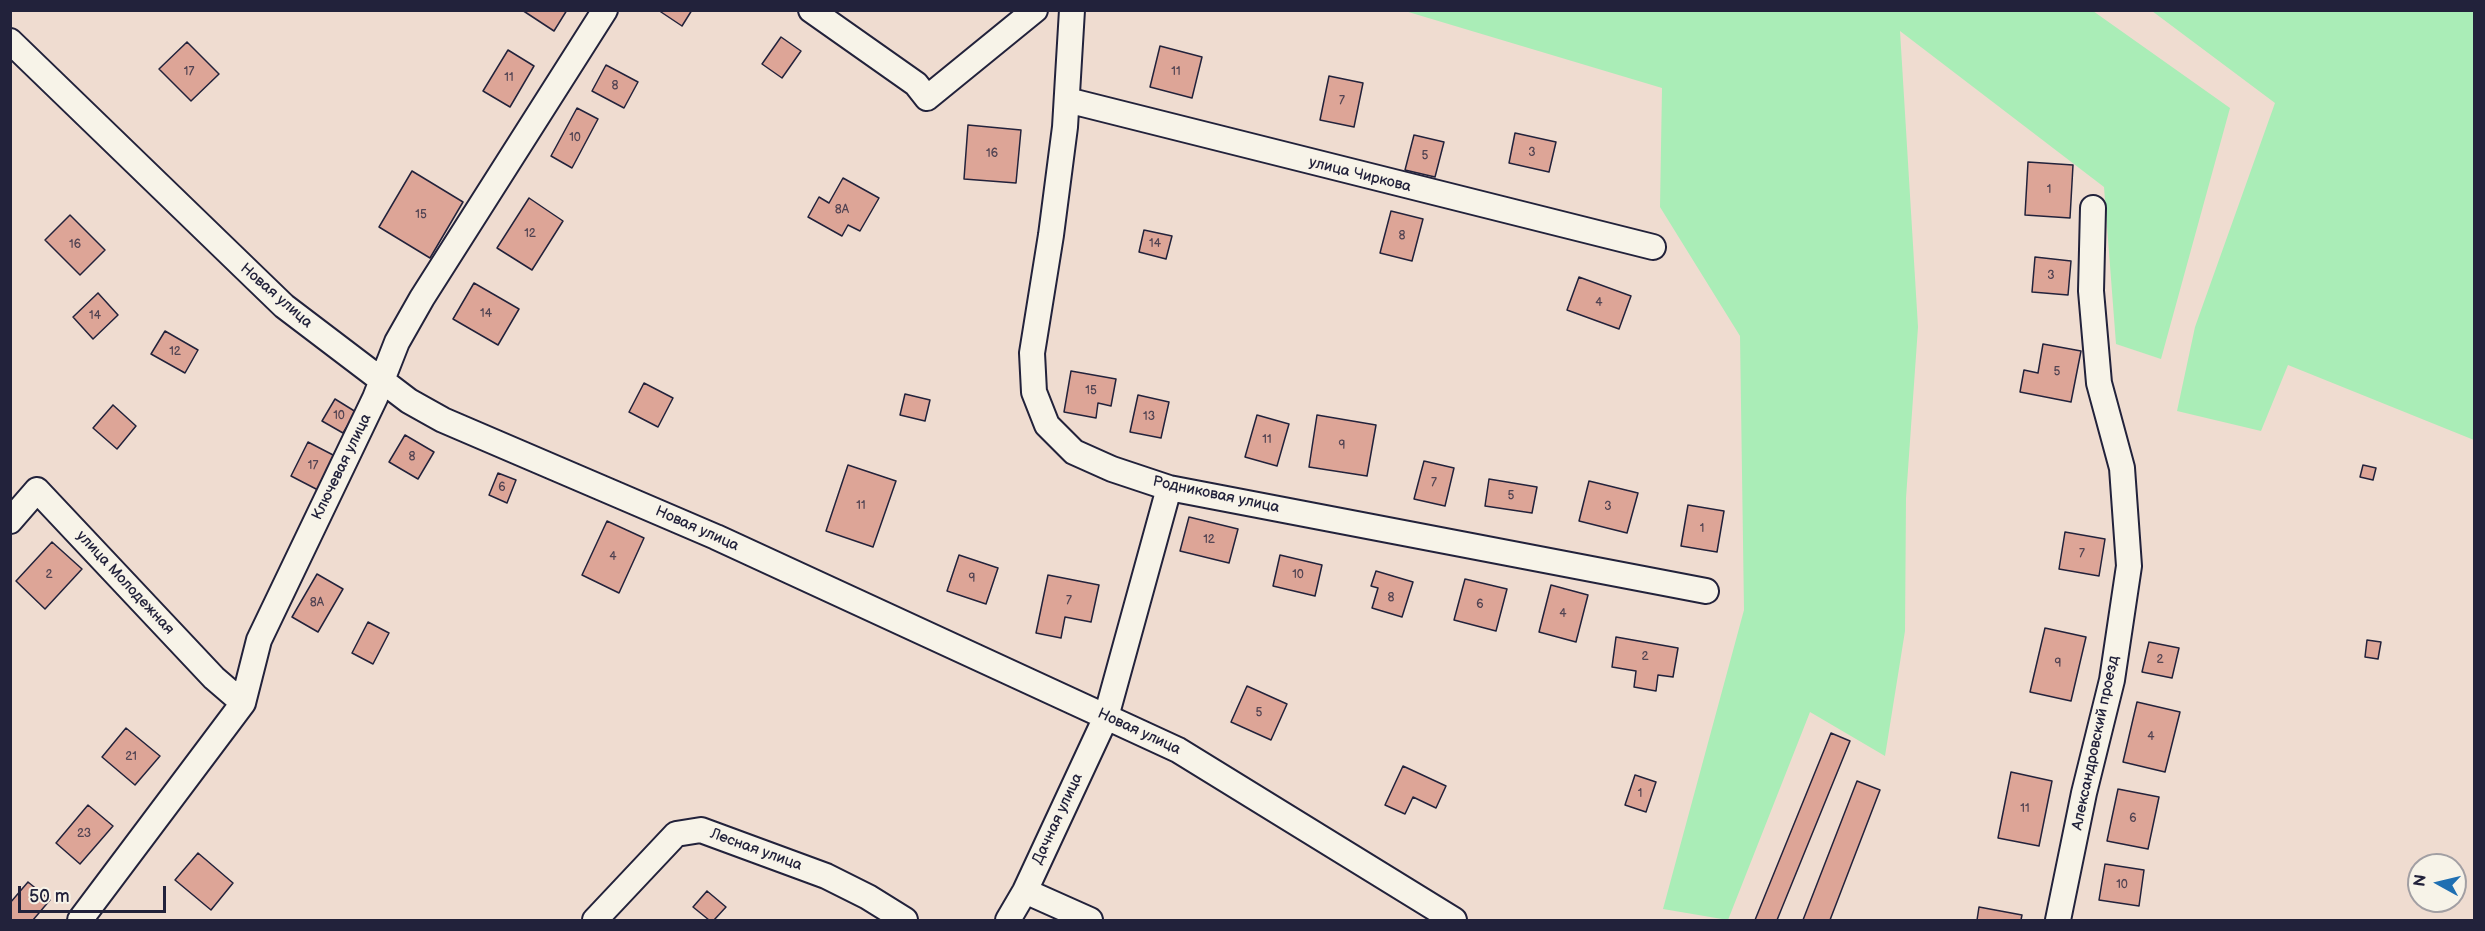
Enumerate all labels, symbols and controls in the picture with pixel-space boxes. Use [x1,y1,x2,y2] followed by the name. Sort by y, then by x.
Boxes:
[184,65,194,79] house number: 17
[1171,65,1181,79] house number: 11
[504,71,514,85] house number: 11
[612,79,618,93] house number: 8
[1339,94,1345,108] house number: 7
[569,131,581,145] house number: 10
[1528,146,1536,160] house number: 3
[986,147,998,161] house number: 16
[1422,149,1428,163] house number: 5
[1307,154,1413,196] street label: улица Чиркова
[2047,183,2051,197] house number: 1
[835,203,849,217] house number: 8А
[415,208,427,222] house number: 15
[524,227,536,241] house number: 12
[1399,229,1405,243] house number: 8
[1149,237,1161,251] house number: 14
[69,238,81,252] house number: 16
[236,260,316,332] street label: Новая улица
[2047,269,2055,283] house number: 3
[1595,296,1603,310] house number: 4
[480,307,492,321] house number: 14
[89,309,101,323] house number: 14
[169,345,181,359] house number: 12
[2054,365,2060,379] house number: 5
[1085,384,1097,398] house number: 15
[333,409,345,423] house number: 10
[1143,410,1155,424] house number: 13
[308,411,376,523] street label: Ключевая улица
[1262,433,1272,447] house number: 11
[1339,439,1345,453] house number: 9
[409,450,415,464] house number: 8
[308,459,318,473] house number: 17
[1151,473,1281,517] street label: Родниковая улица
[1431,476,1437,490] house number: 7
[498,481,506,495] house number: 6
[1508,489,1514,503] house number: 5
[856,499,866,513] house number: 11
[1604,500,1612,514] house number: 3
[652,503,742,555] street label: Новая улица
[1700,522,1704,536] house number: 1
[72,527,178,639] street label: улица Молодежная
[1203,533,1215,547] house number: 12
[2079,547,2085,561] house number: 7
[609,550,617,564] house number: 4
[45,568,53,582] house number: 2
[1292,568,1304,582] house number: 10
[969,572,975,586] house number: 9
[1388,591,1394,605] house number: 8
[1066,594,1072,608] house number: 7
[310,596,324,610] house number: 8А
[1476,598,1484,612] house number: 6
[1559,607,1567,621] house number: 4
[1641,650,1649,664] house number: 2
[2156,653,2164,667] house number: 2
[2069,654,2123,832] street label: Александровский проезд
[2055,657,2061,671] house number: 9
[1095,705,1183,759] street label: Новая улица
[1256,706,1262,720] house number: 5
[2147,730,2155,744] house number: 4
[125,750,137,764] house number: 21
[1029,771,1087,867] street label: Дачная улица
[1638,787,1642,801] house number: 1
[2020,802,2030,816] house number: 11
[2129,812,2137,826] house number: 6
[708,825,804,875] street label: Лесная улица
[77,827,91,841] house number: 23
[2407,853,2467,913] north arrow
[2410,873,2431,888] text: N
[21,874,170,912] scale bar
[2116,878,2128,892] house number: 10
[29,886,70,907] text: 50 m

